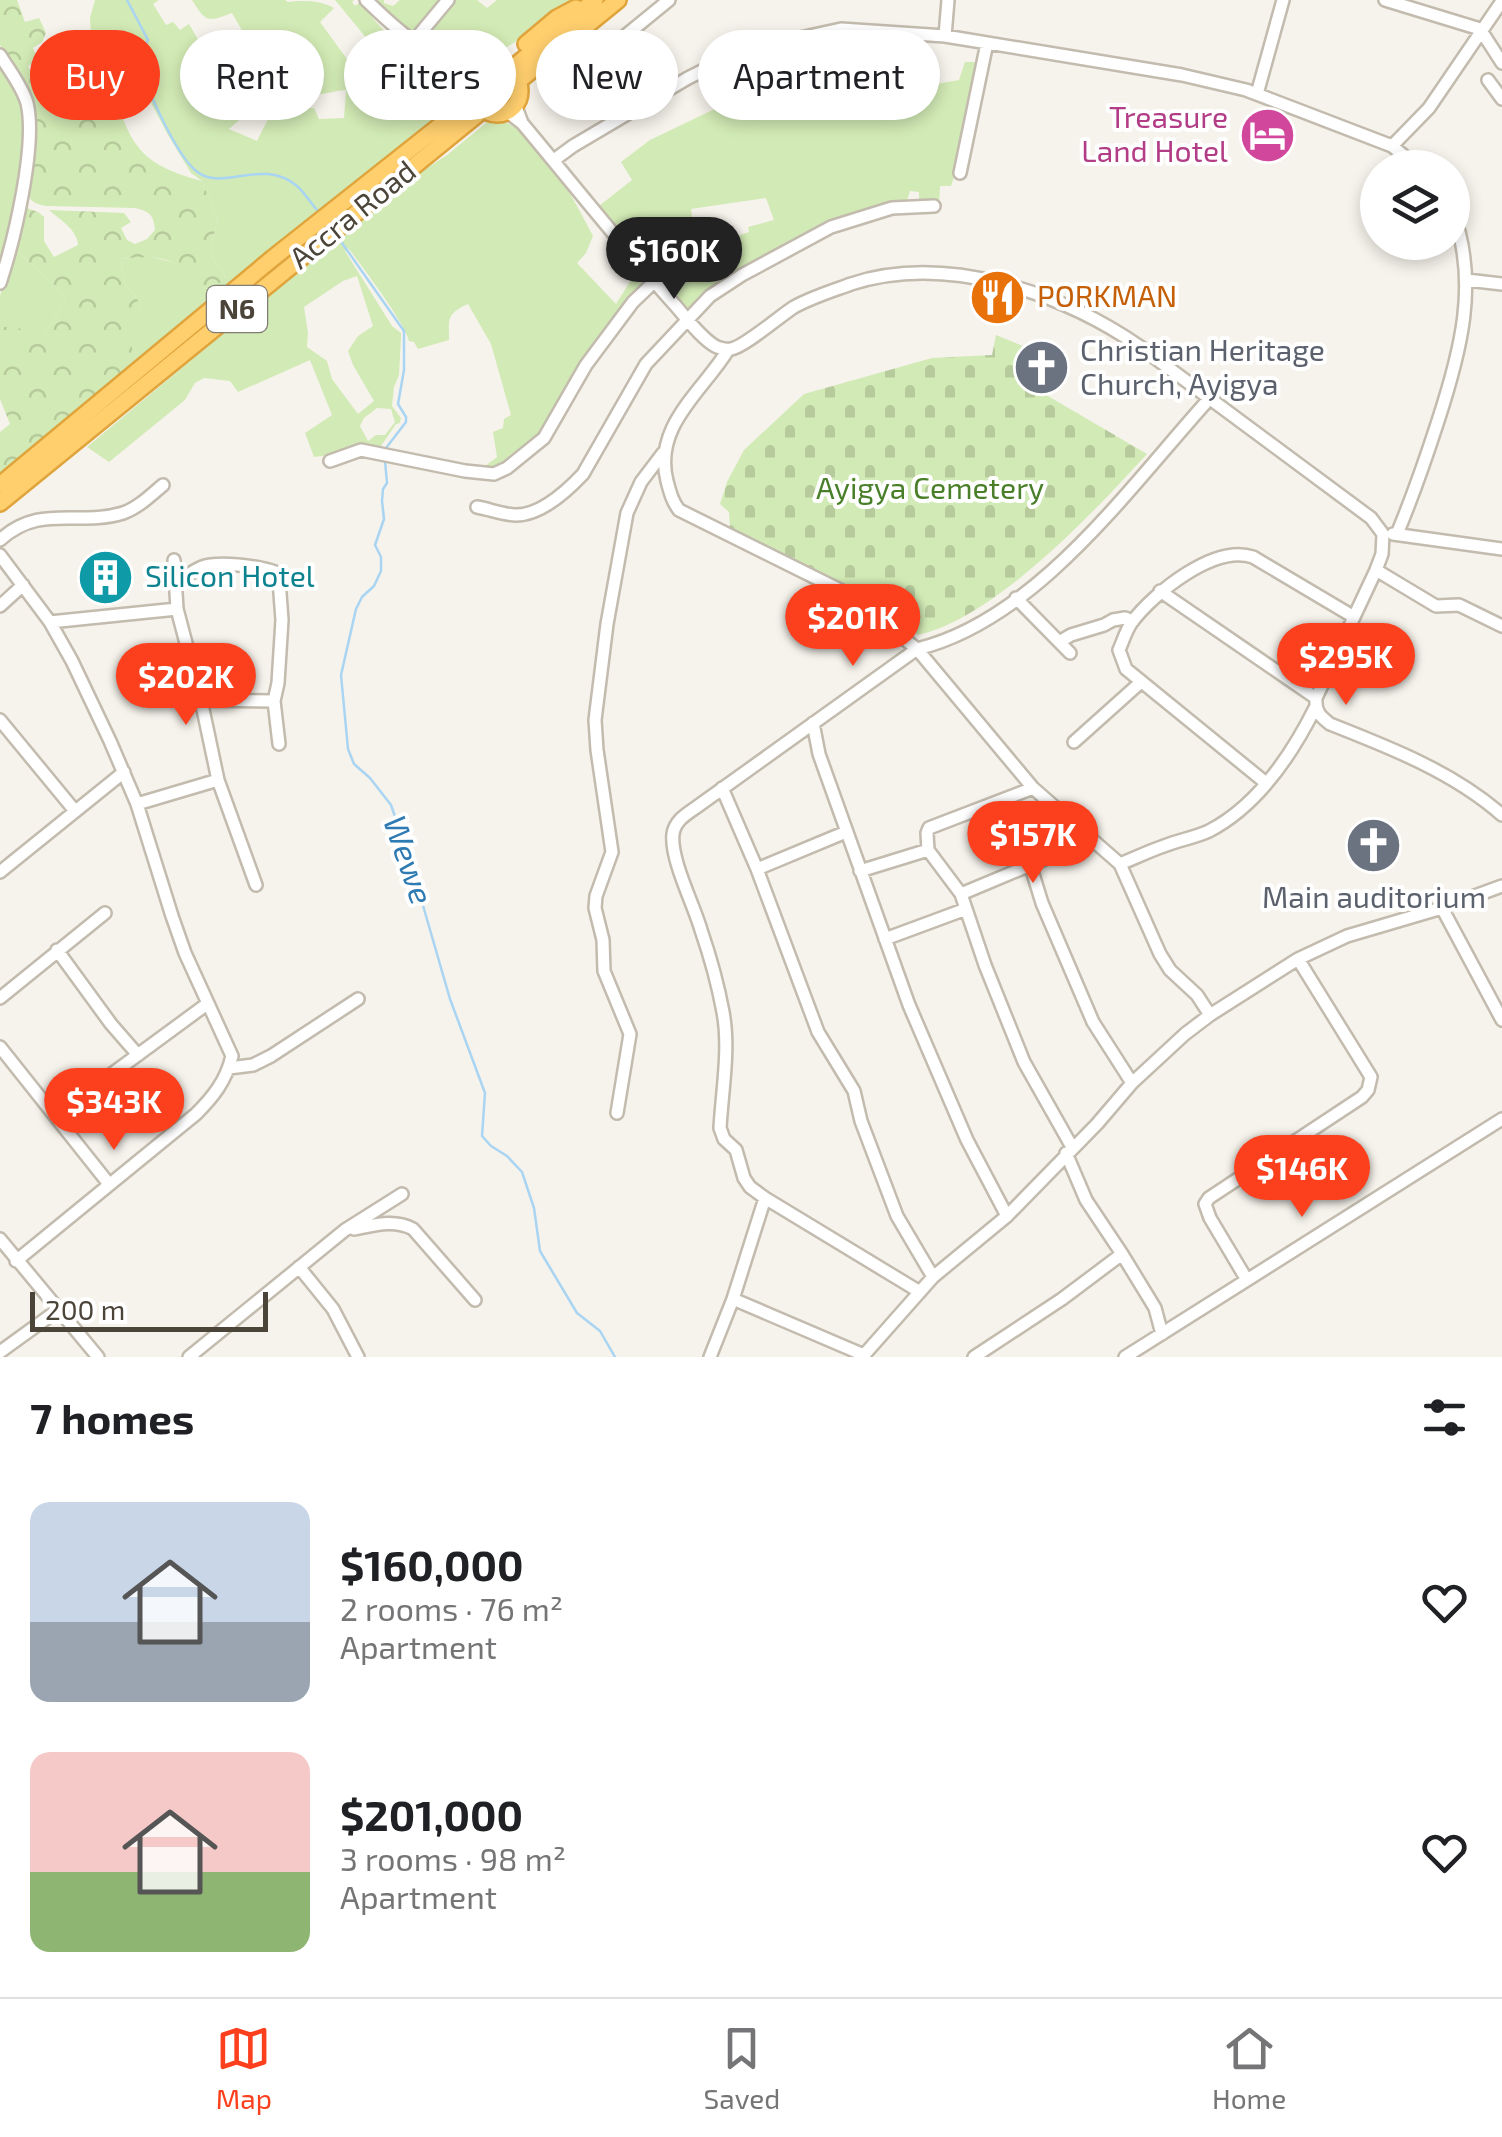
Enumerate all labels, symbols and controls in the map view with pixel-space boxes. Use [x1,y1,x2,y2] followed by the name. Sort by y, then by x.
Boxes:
[30,30,160,120] chip: Buy
[180,30,324,120] chip: Rent
[344,30,516,120] chip: Filters
[536,30,678,120] chip: New
[698,30,940,120] chip: Apartment
[1081,98,1228,168] place label: Treasure Land Hotel
[1237,105,1297,165] hotel icon: Treasure Land Hotel
[1360,150,1470,260] map controls
[1360,150,1470,260] button: layers
[281,152,422,275] street label: Accra Road
[604,217,744,302] pin: $160K
[628,230,720,268] text: $160K
[968,267,1028,327] restaurant icon: PORKMAN
[1037,277,1177,313] place label: PORKMAN
[207,286,267,332] road number: N6
[1080,331,1325,401] place label: Christian Heritage Church, Ayigya
[1011,338,1071,398] church icon: Christian Heritage Church, Ayigya
[816,469,1044,505] park label: Ayigya Cemetery
[76,547,136,607] building icon: Silicon Hotel
[145,557,315,593] place label: Silicon Hotel
[783,584,923,669] pin: $201K
[807,597,899,635] text: $201K
[1276,623,1416,708] pin: $295K
[1299,636,1393,674] text: $295K
[116,643,256,728] pin: $202K
[138,656,234,694] text: $202K
[963,801,1103,886] pin: $157K
[377,810,443,909] water label: Wewe
[989,814,1077,852] text: $157K
[1344,815,1404,875] church icon: Main auditorium
[1262,878,1486,914] place label: Main auditorium
[44,1068,184,1153] pin: $343K
[66,1081,162,1119] text: $343K
[1232,1135,1372,1220] pin: $146K
[1256,1148,1348,1186] text: $146K
[30,1287,268,1332] scale bar
[45,1292,125,1326] text: 200 m
[1417,1390,1472,1445] icon: filters
[30,1392,194,1442] text: 7 homes
[340,1539,523,1589] text: $160,000
[110,1542,230,1662] icon: home
[1417,1575,1472,1630] icon: heart
[340,1589,563,1627] text: 2 rooms · 76 m²
[340,1627,497,1665] text: Apartment
[340,1789,523,1839] text: $201,000
[110,1792,230,1912] icon: home
[1417,1825,1472,1880] icon: heart
[340,1839,566,1877] text: 3 rooms · 98 m²
[340,1877,497,1915] text: Apartment
[216,2021,272,2115] tab: Map
[704,2021,780,2115] tab: Saved
[1212,2021,1286,2115] tab: Home

